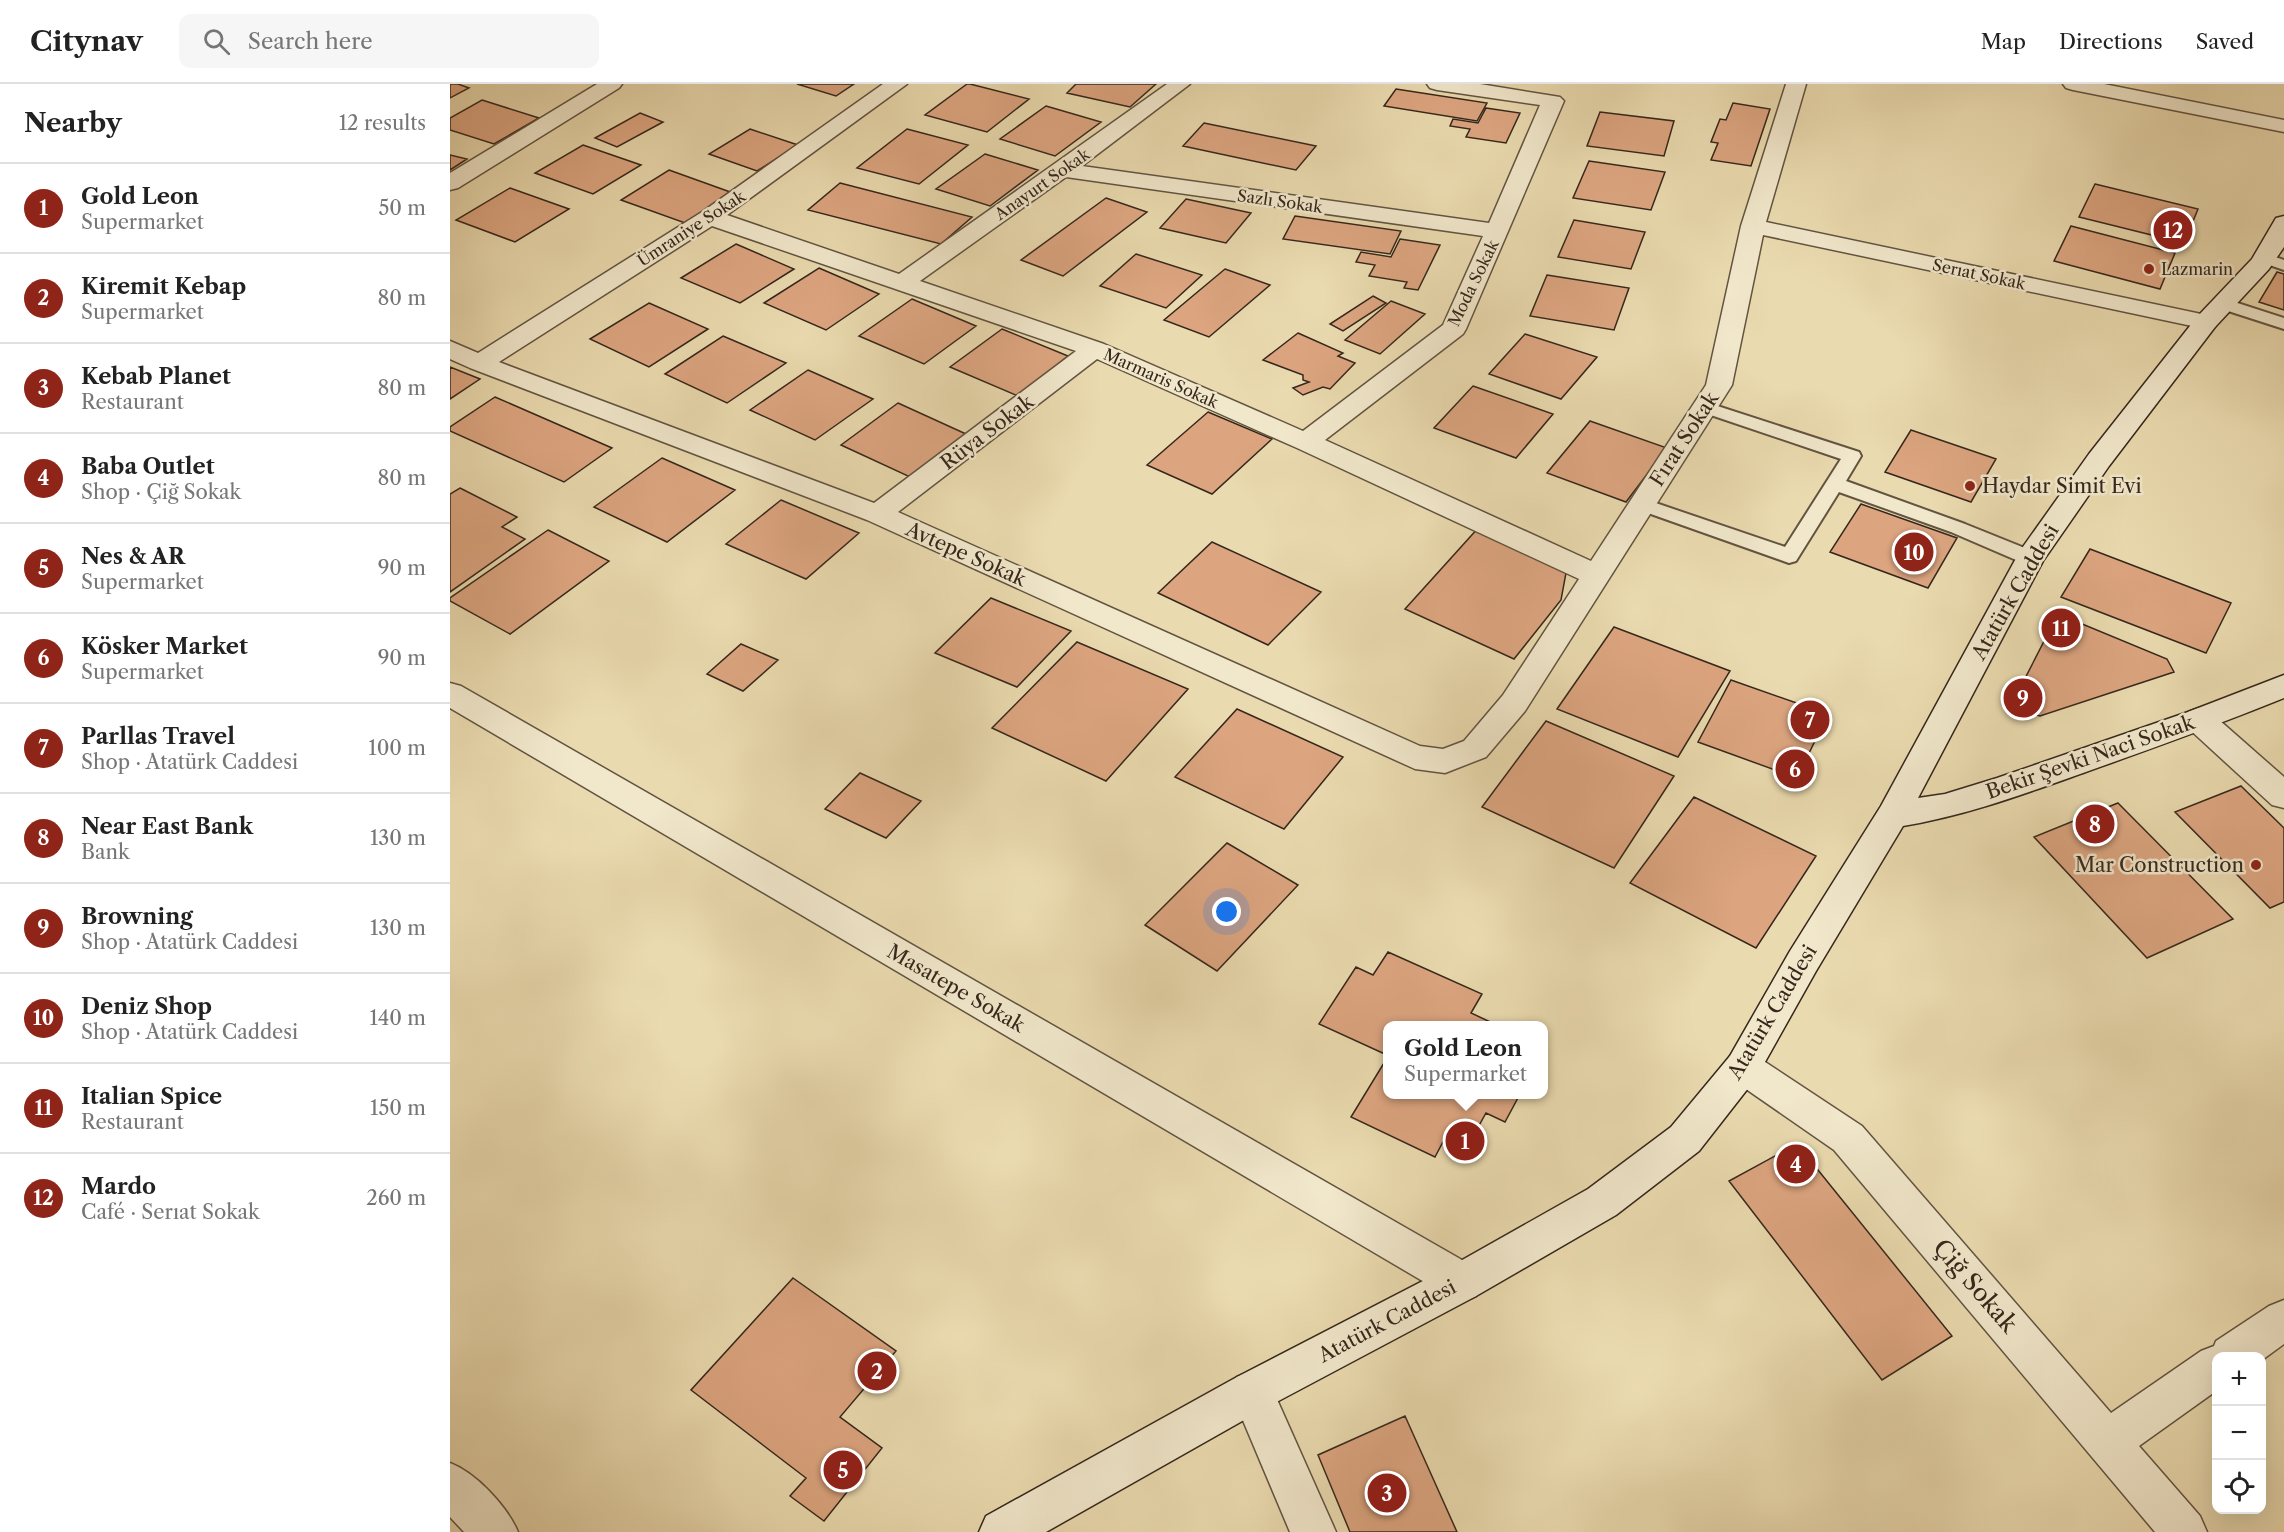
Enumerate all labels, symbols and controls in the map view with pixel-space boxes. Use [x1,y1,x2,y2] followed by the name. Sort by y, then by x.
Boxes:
[179,14,599,68] search box
[30,24,143,58] text: Citynav
[200,25,233,58] icon: search
[248,28,372,55] text: Search here
[1981,29,2026,54] text: Map
[2059,29,2163,54] text: Directions
[2196,29,2254,54] text: Saved
[24,107,122,139] text: Nearby
[339,111,426,135] text: 12 results
[990,143,1094,225] street label: Anayurt Sokak
[81,183,199,210] text: Gold Leon
[633,185,749,270] street label: Ümraniye Sokak
[1236,185,1325,217] street label: Sazlı Sokak
[39,196,48,220] text: 1
[379,196,426,220] text: 50 m
[2154,208,2192,252] pin: 12
[81,210,204,234] text: Supermarket
[1443,236,1503,330] street label: Moda Sokak
[1931,254,2028,294] street label: Serıat Sokak
[2161,259,2233,279] place label: Lazmarin
[2142,262,2156,276] marker: Lazmarin
[81,273,246,300] text: Kiremit Kebap
[38,286,49,310] text: 2
[378,286,426,310] text: 80 m
[81,300,204,324] text: Supermarket
[1101,344,1222,413] street label: Marmaris Sokak
[81,363,231,390] text: Kebab Planet
[38,376,49,400] text: 3
[378,376,426,400] text: 80 m
[1645,386,1724,491] street label: Fırat Sokak
[936,388,1039,475] street label: Rüya Sokak
[81,390,184,414] text: Restaurant
[81,453,214,480] text: Baba Outlet
[38,466,49,490] text: 4
[378,466,426,490] text: 80 m
[1982,474,2142,498] place label: Haydar Simit Evi
[1963,479,1977,493] marker: Haydar Simit Evi
[81,480,241,504] text: Shop · Çiğ Sokak
[901,516,1031,592] street label: Avtepe Sokak
[1966,520,2064,665] street label: Atatürk Caddesi
[1894,530,1934,574] pin: 10
[81,543,185,570] text: Nes & AR
[38,556,49,580] text: 5
[378,556,426,580] text: 90 m
[81,570,204,594] text: Supermarket
[2042,606,2080,650] pin: 11
[81,633,248,660] text: Kösker Market
[38,646,49,670] text: 6
[378,646,426,670] text: 90 m
[81,660,204,684] text: Supermarket
[2004,676,2042,720] pin: 9
[1790,698,1830,742] pin: 7
[1983,710,2199,804] street label: Bekir Şevki Naci Sokak
[81,723,235,750] text: Parllas Travel
[38,736,49,760] text: 7
[368,736,426,760] text: 100 m
[1776,746,1814,792] pin: 6
[81,750,298,774] text: Shop · Atatürk Caddesi
[2076,802,2114,846] pin: 8
[81,813,253,840] text: Near East Bank
[37,826,50,850] text: 8
[370,826,426,850] text: 130 m
[81,840,130,864] text: Bank
[2075,853,2244,877] place label: Mar Construction
[2249,858,2263,872] marker: Mar Construction
[1212,897,1241,926] your location
[81,903,193,930] text: Browning
[38,916,49,940] text: 9
[370,916,426,940] text: 130 m
[81,930,298,954] text: Shop · Atatürk Caddesi
[883,939,1030,1038] street label: Masatepe Sokak
[1722,940,1822,1084] street label: Atatürk Caddesi
[81,993,212,1020] text: Deniz Shop
[33,1006,54,1030] text: 10
[369,1006,426,1030] text: 140 m
[81,1020,298,1044] text: Shop · Atatürk Caddesi
[1383,1021,1548,1099] popup
[1404,1035,1522,1062] text: Gold Leon
[1404,1062,1527,1086] text: Supermarket
[81,1083,222,1110] text: Italian Spice
[35,1096,53,1120] text: 11
[370,1096,426,1120] text: 150 m
[81,1110,184,1134] text: Restaurant
[1446,1118,1484,1164] pin: 1
[1776,1142,1816,1186] pin: 4
[81,1173,156,1200] text: Mardo
[33,1186,54,1210] text: 12
[366,1186,426,1210] text: 260 m
[81,1200,260,1224] text: Café · Serıat Sokak
[1927,1233,2024,1339] street label: Çiğ Sokak
[1313,1275,1460,1368] street label: Atatürk Caddesi
[858,1348,896,1394] pin: 2
[2212,1352,2266,1514] map controls
[2212,1352,2266,1406] button: +
[2212,1406,2266,1460] button: −
[824,1448,862,1492] pin: 5
[2212,1460,2266,1514] button: locate
[1368,1470,1406,1516] pin: 3

